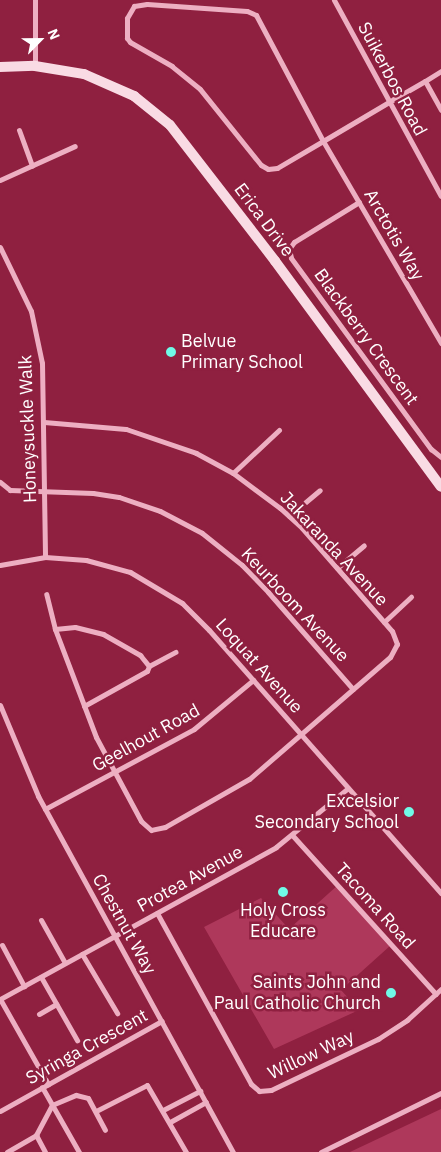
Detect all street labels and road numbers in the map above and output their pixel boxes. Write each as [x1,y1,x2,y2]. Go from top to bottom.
street label: Suikerbos Road [353,18,431,140]
street label: Erica Drive [229,179,299,261]
street label: Arctotis Way [359,186,429,284]
street label: Blackberry Crescent [309,265,423,409]
street label: Honeysuckle Walk [15,355,41,503]
street label: Jakaranda Avenue [275,487,393,611]
street label: Keurboom Avenue [237,543,353,667]
street label: Loquat Avenue [211,614,307,718]
street label: Geelhout Road [88,700,204,776]
street label: Protea Avenue [133,841,247,917]
street label: Tacoma Road [331,858,419,954]
street label: Chestnut Way [87,870,161,978]
street label: Syringa Crescent [22,1005,152,1089]
street label: Willow Way [264,1026,358,1084]

